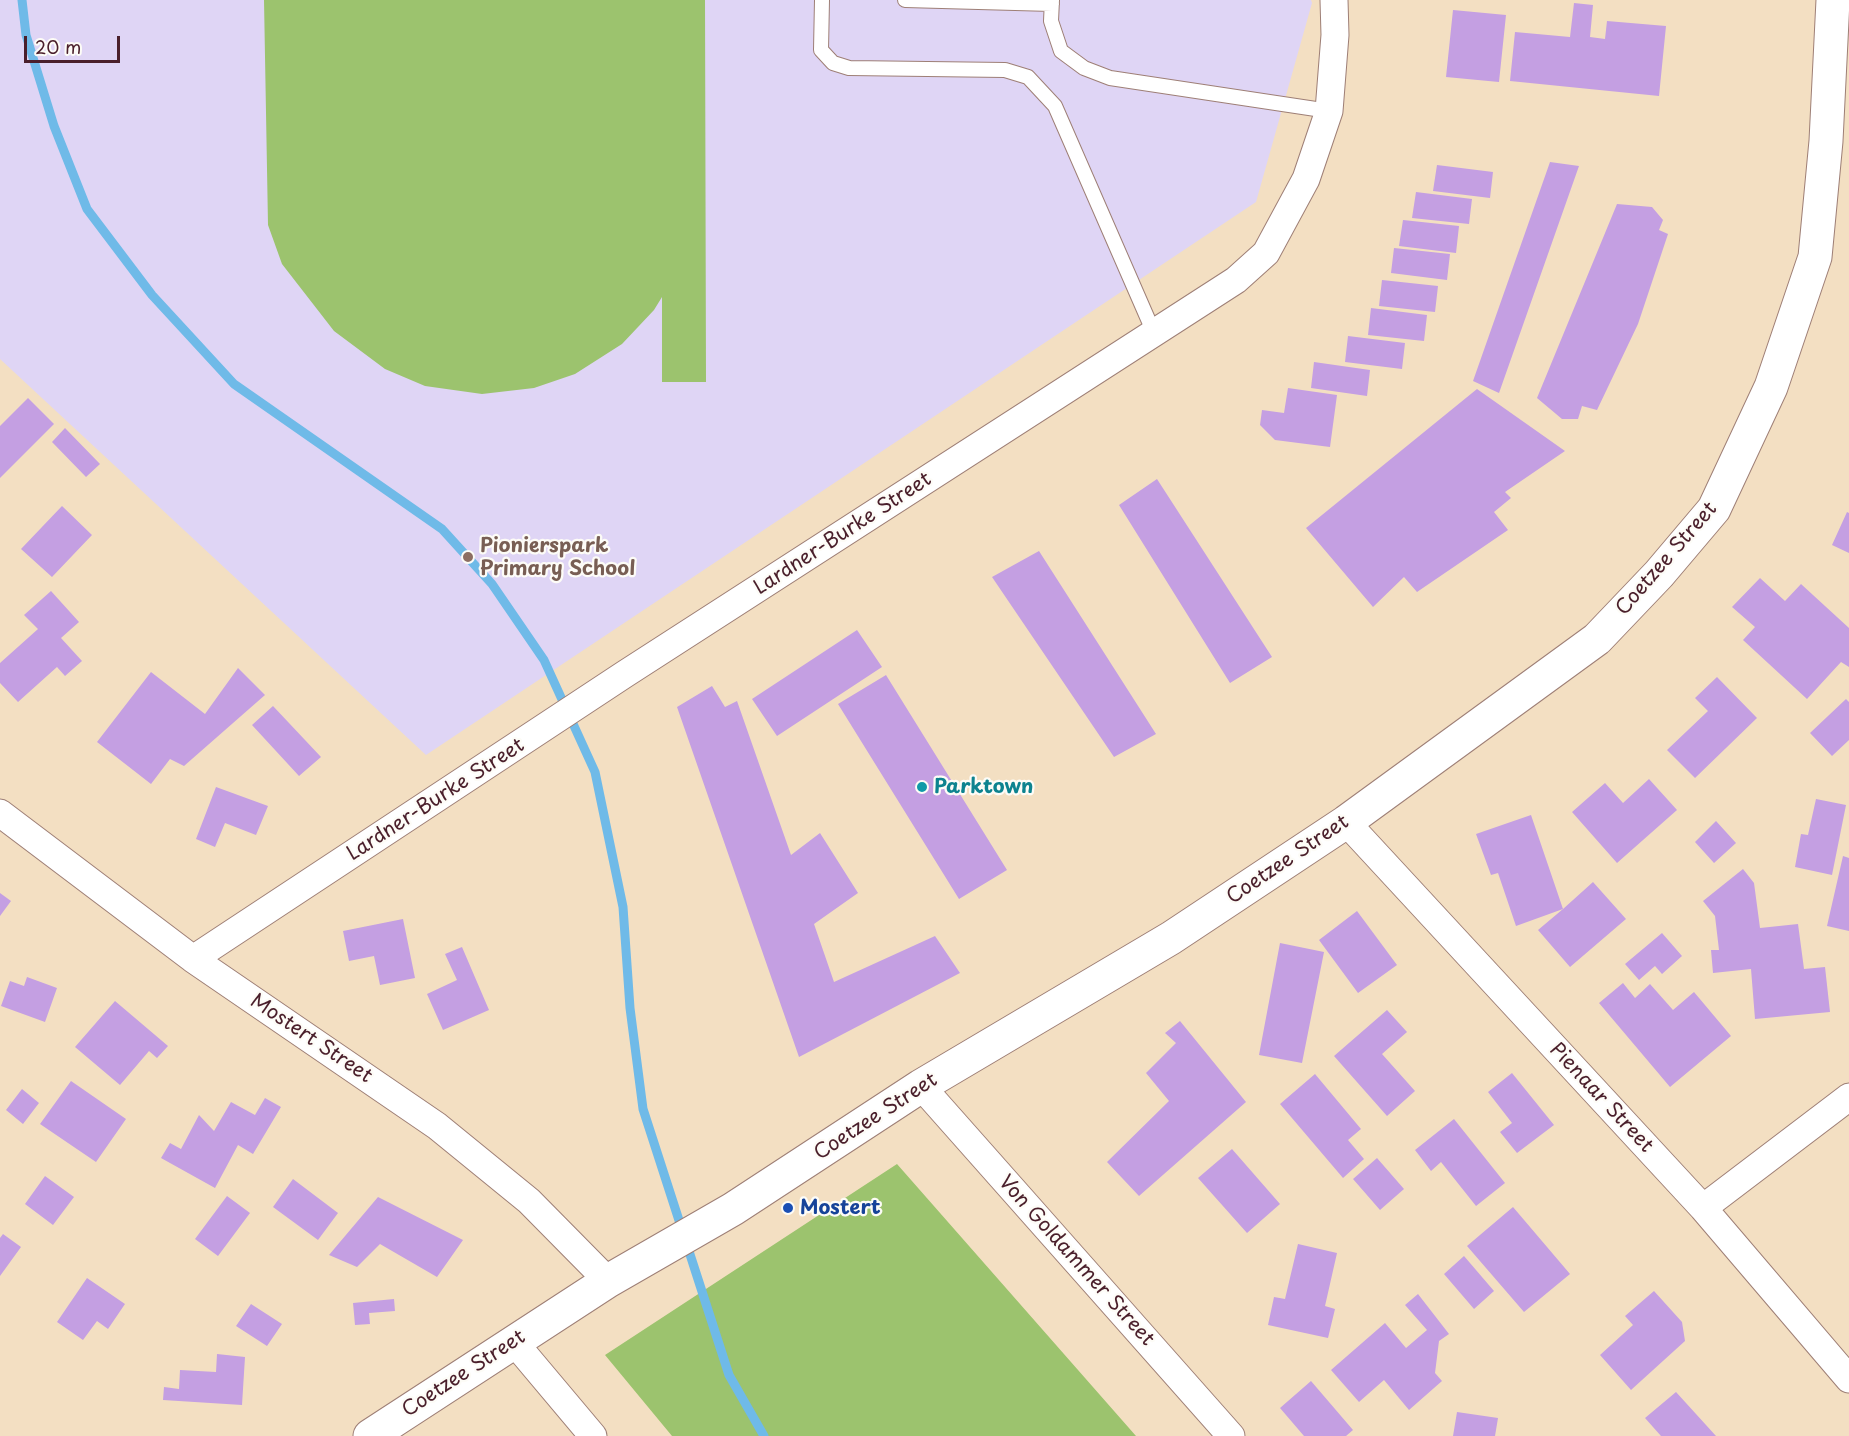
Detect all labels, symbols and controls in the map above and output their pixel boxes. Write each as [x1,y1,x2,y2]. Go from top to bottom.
scale bar [27,24,123,62]
text: 20 m [35,33,81,60]
street label: Lardner-Burke Street [750,468,936,600]
street label: Coetzee Street [1611,498,1723,620]
place label: Pionierspark Primary School [480,534,635,581]
marker: Pionierspark Primary School [461,550,475,564]
street label: Lardner-Burke Street [343,734,529,866]
place label: Parktown [934,775,1033,799]
marker: Parktown [915,780,929,794]
street label: Coetzee Street [1222,810,1354,910]
street label: Mostert Street [245,989,377,1089]
street label: Pienaar Street [1544,1038,1658,1158]
street label: Coetzee Street [810,1068,942,1166]
street label: Von Goldammer Street [993,1171,1159,1351]
place label: Mostert [800,1196,881,1220]
marker: Mostert [781,1201,795,1215]
street label: Coetzee Street [398,1325,530,1423]

